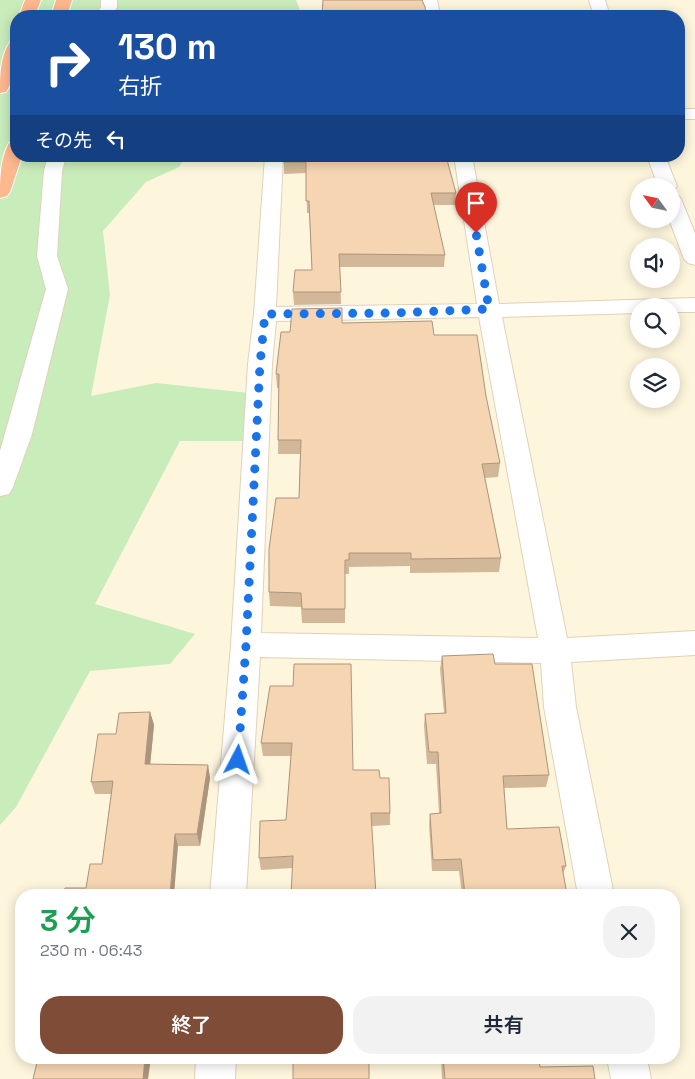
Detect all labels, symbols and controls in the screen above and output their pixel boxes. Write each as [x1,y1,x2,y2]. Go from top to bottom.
text: 130 m [118,25,217,69]
icon: right [35,30,100,95]
text: 右折 [118,72,162,100]
icon: left [102,125,130,153]
text: その先 [35,128,92,153]
north arrow [630,178,680,228]
map controls [630,178,680,408]
pin [455,182,497,233]
icon: arrive [462,189,490,217]
button: sound [630,238,680,288]
button: search [630,298,680,348]
button: layers [630,358,680,408]
position arrow [211,733,263,785]
text: 3 分 [40,901,96,940]
button: close [603,906,655,958]
text: 230 m · 06:43 [40,940,142,961]
button: 終了 [40,996,343,1054]
button: 共有 [353,996,655,1054]

